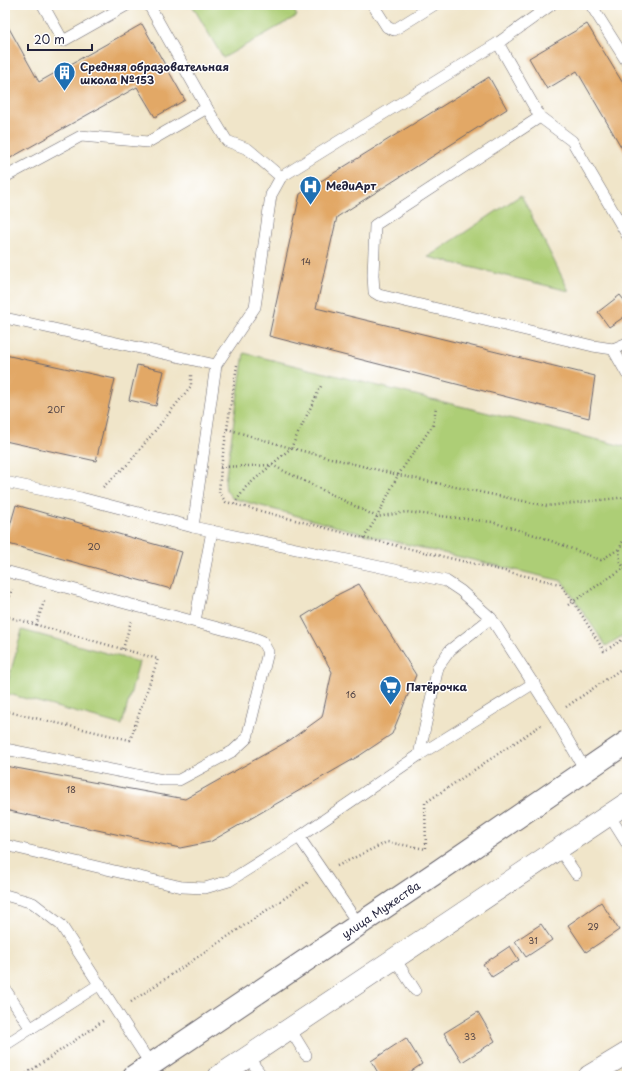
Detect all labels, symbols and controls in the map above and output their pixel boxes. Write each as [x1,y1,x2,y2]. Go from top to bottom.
scale bar [28,26,92,52]
text: 20 m [34,30,65,48]
place label: Средняя образовательная школа №153 [80,58,229,88]
building icon: Средняя образовательная школа №153 [52,60,78,93]
hospital icon: МедиАрт [297,173,323,206]
place label: МедиАрт [326,177,376,194]
house number: 14 [301,254,311,268]
house number: 20Г [47,402,65,416]
house number: 20 [88,539,101,553]
supermarket icon: Пятёрочка [377,674,403,707]
place label: Пятёрочка [406,678,468,695]
house number: 16 [346,687,356,701]
house number: 18 [66,782,76,796]
street label: улица Мужества [338,877,424,942]
house number: 29 [587,919,599,933]
house number: 31 [528,933,538,947]
house number: 33 [464,1029,476,1043]

